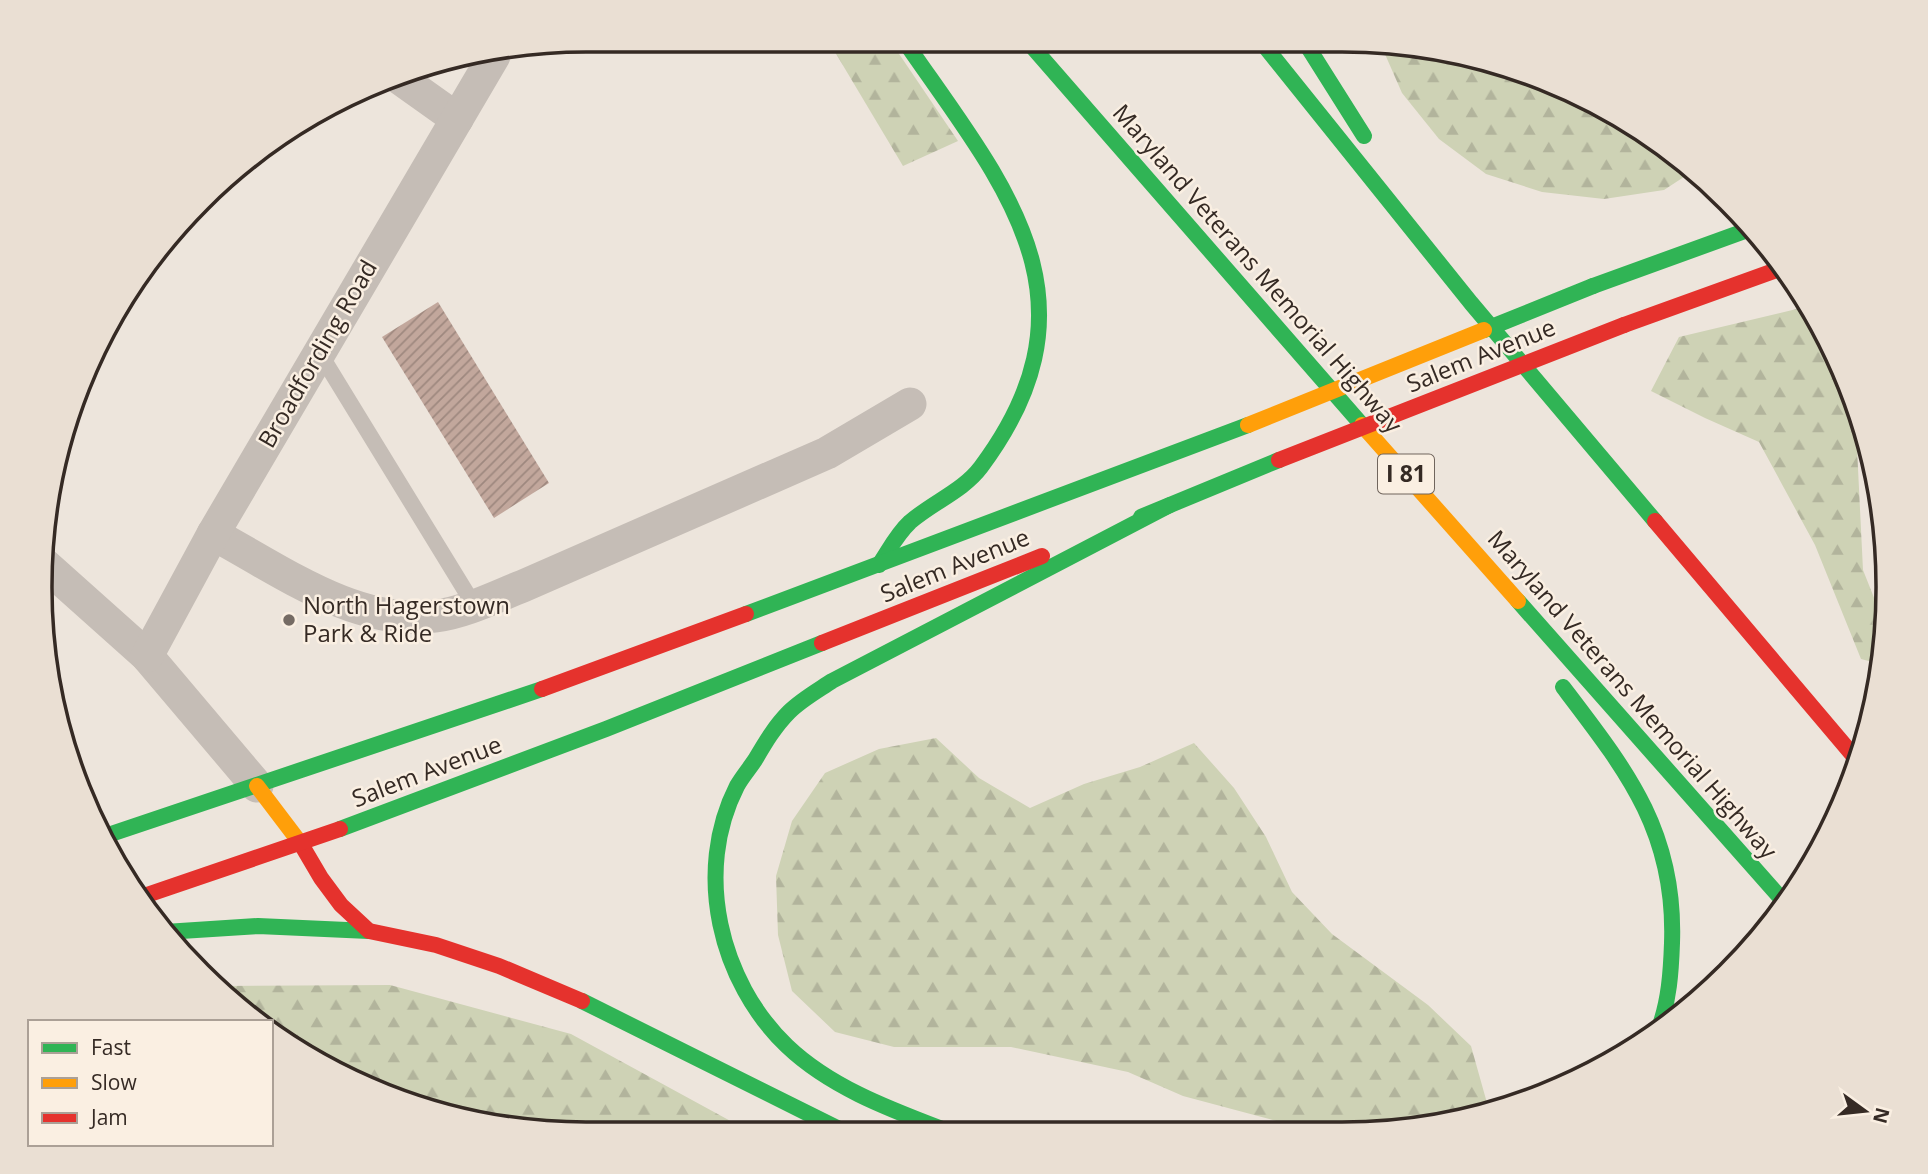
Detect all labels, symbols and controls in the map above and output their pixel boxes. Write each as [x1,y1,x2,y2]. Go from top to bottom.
street label: Maryland Veterans Memorial Highway [1106,97,1411,440]
street label: Broadfording Road [249,253,384,453]
street label: Salem Avenue [1401,310,1560,400]
road number: I 81 [1378,454,1434,494]
street label: Salem Avenue [875,520,1034,610]
street label: Maryland Veterans Memorial Highway [1481,523,1786,866]
place label: North Hagerstown Park & Ride [303,588,510,649]
marker: North Hagerstown Park & Ride [281,612,297,628]
street label: Salem Avenue [347,727,506,814]
legend [28,1020,273,1146]
text: Fast [91,1033,131,1061]
text: Slow [91,1068,137,1096]
north arrow [1830,1076,1900,1146]
text: Jam [89,1103,128,1131]
text: N [1867,1105,1896,1126]

